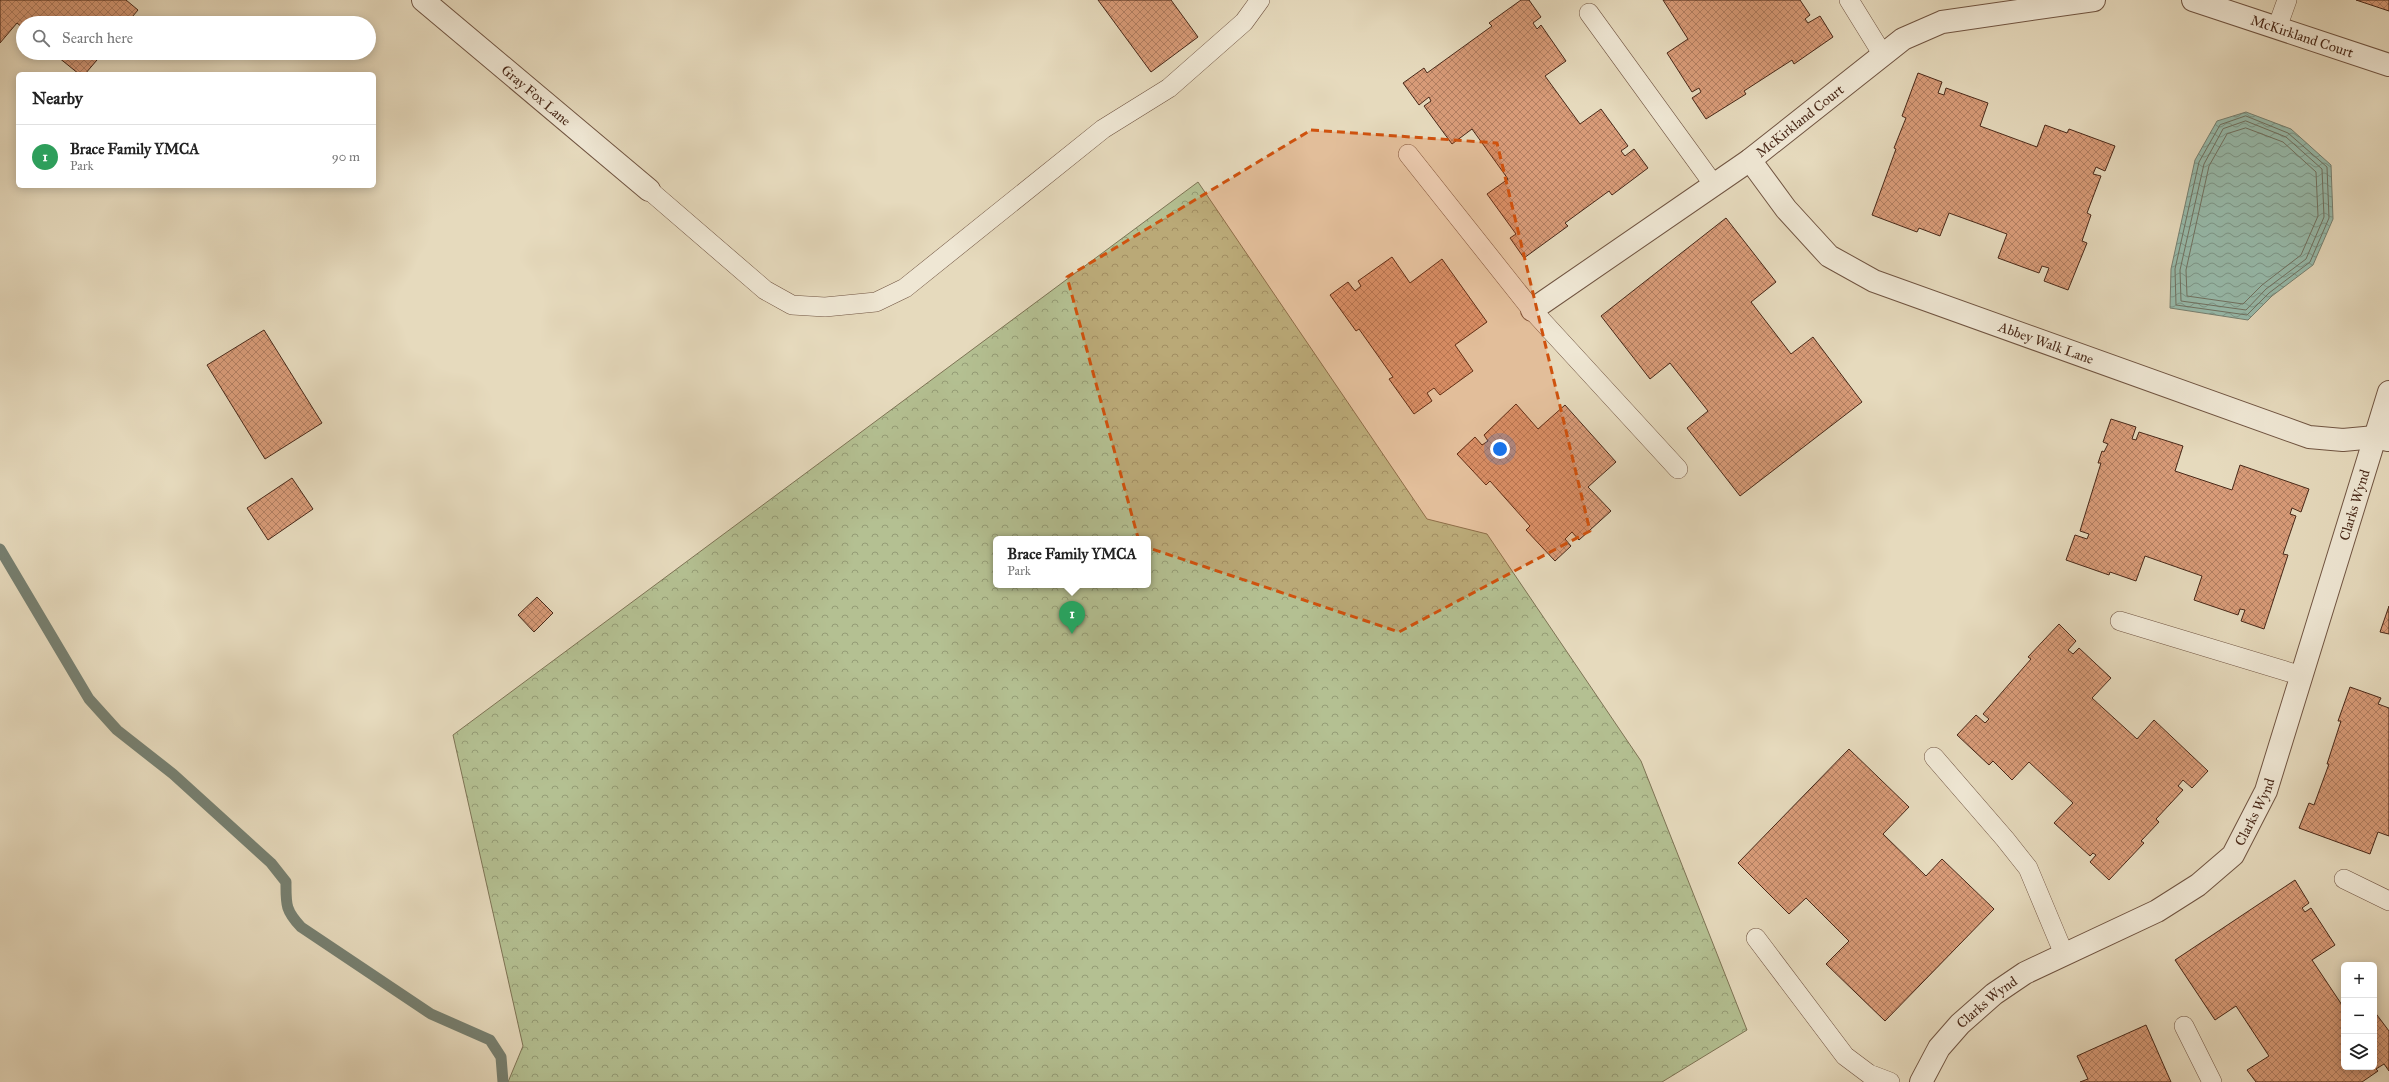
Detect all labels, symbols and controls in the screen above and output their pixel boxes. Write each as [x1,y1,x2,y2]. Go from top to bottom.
street label: McKirkland Court [2248,12,2356,62]
search box [16,16,376,60]
icon: search [30,27,52,49]
text: Search here [62,29,133,47]
street label: Gray Fox Lane [498,62,574,130]
street label: McKirkland Court [1753,81,1847,161]
text: Nearby [32,88,83,109]
text: Brace Family YMCA [70,140,199,158]
text: 1 [42,149,48,165]
text: 90 m [332,149,360,165]
text: Park [70,158,94,174]
street label: Abbey Walk Lane [1995,318,2096,368]
your location [1490,439,1510,459]
street label: Clarks Wynd [2336,468,2374,543]
popup [993,536,1151,588]
text: Brace Family YMCA [1007,545,1137,563]
text: Park [1007,563,1031,579]
pin: 1 [1059,601,1085,634]
street label: Clarks Wynd [2231,776,2278,849]
map controls [2341,962,2377,1070]
button: + [2341,962,2377,998]
street label: Clarks Wynd [1953,973,2021,1032]
button: − [2341,998,2377,1034]
button: layers [2341,1034,2377,1070]

